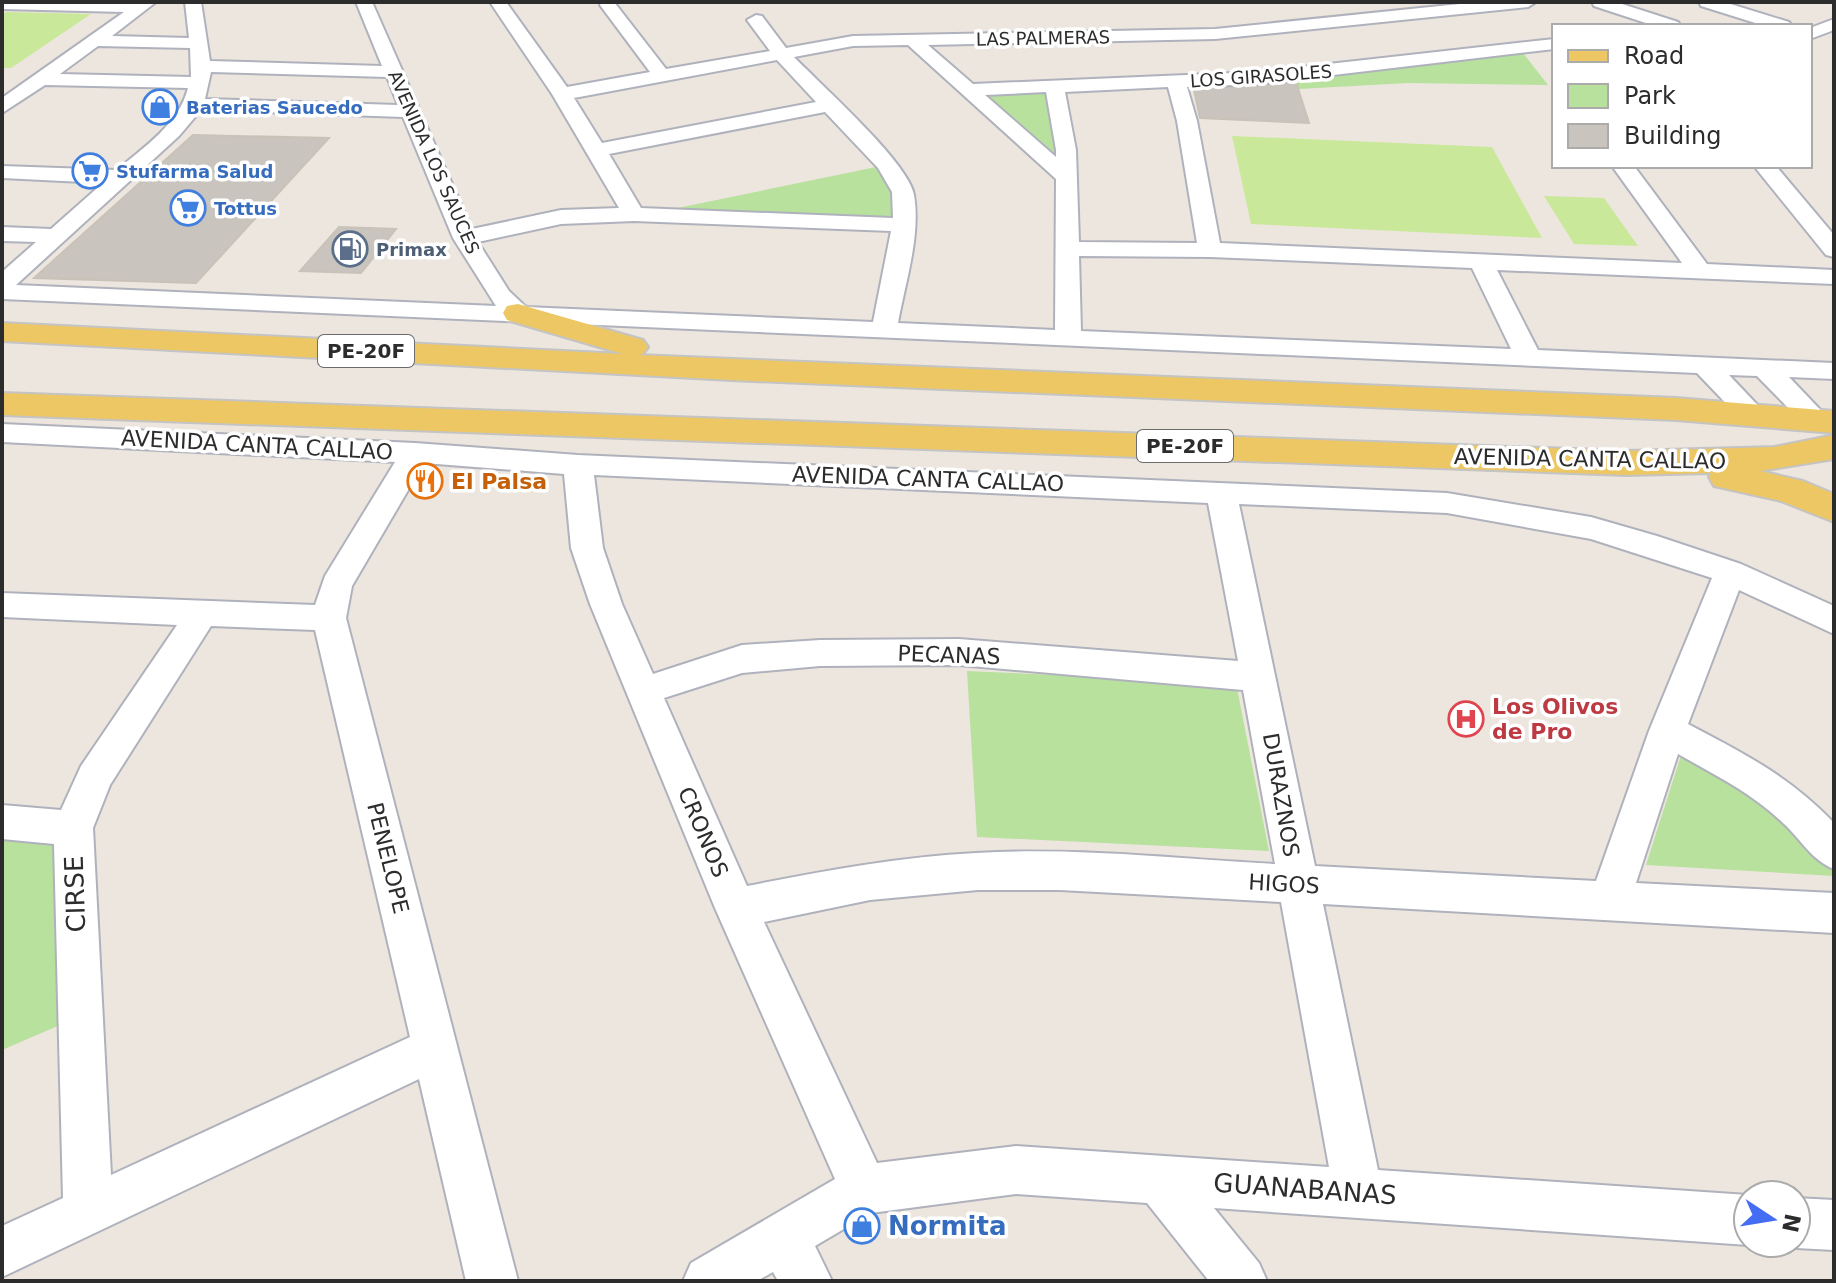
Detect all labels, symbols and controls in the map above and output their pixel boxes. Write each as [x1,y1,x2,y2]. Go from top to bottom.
legend [1552,24,1812,168]
street label: LAS PALMERAS [976,26,1110,50]
text: Road [1624,42,1684,70]
street label: LOS GIRASOLES [1189,61,1333,91]
street label: AVENIDA LOS SAUCES [384,67,484,257]
text: Park [1624,82,1676,110]
shop icon: Baterias Saucedo [141,88,179,126]
place label: Baterias Saucedo [186,97,363,118]
text: Building [1624,122,1721,150]
supermarket icon: Stufarma Salud [71,152,109,190]
place label: Stufarma Salud [116,161,273,182]
supermarket icon: Tottus [169,189,207,227]
place label: Tottus [214,198,277,219]
fuel station icon: Primax [331,230,369,268]
place label: Primax [376,239,447,260]
road number: PE-20F [318,335,414,367]
street label: AVENIDA CANTA CALLAO [120,425,394,465]
road number: PE-20F [1137,430,1233,462]
street label: AVENIDA CANTA CALLAO [1454,444,1726,474]
restaurant icon: El Palsa [406,462,444,500]
street label: AVENIDA CANTA CALLAO [792,462,1064,496]
place label: El Palsa [451,469,547,494]
street label: PECANAS [897,641,1001,669]
place label: Los Olivos de Pro [1492,694,1618,744]
hospital icon: Los Olivos de Pro [1447,700,1485,738]
street label: DURAZNOS [1258,731,1304,859]
street label: CRONOS [673,783,733,881]
street label: PENELOPE [362,800,414,916]
street label: CIRSE [59,855,91,933]
street label: HIGOS [1248,870,1320,898]
street label: GUANABANAS [1212,1168,1398,1210]
north arrow [1732,1179,1812,1259]
shop icon: Normita [843,1207,881,1245]
place label: Normita [888,1211,1006,1241]
text: N [1777,1211,1805,1235]

